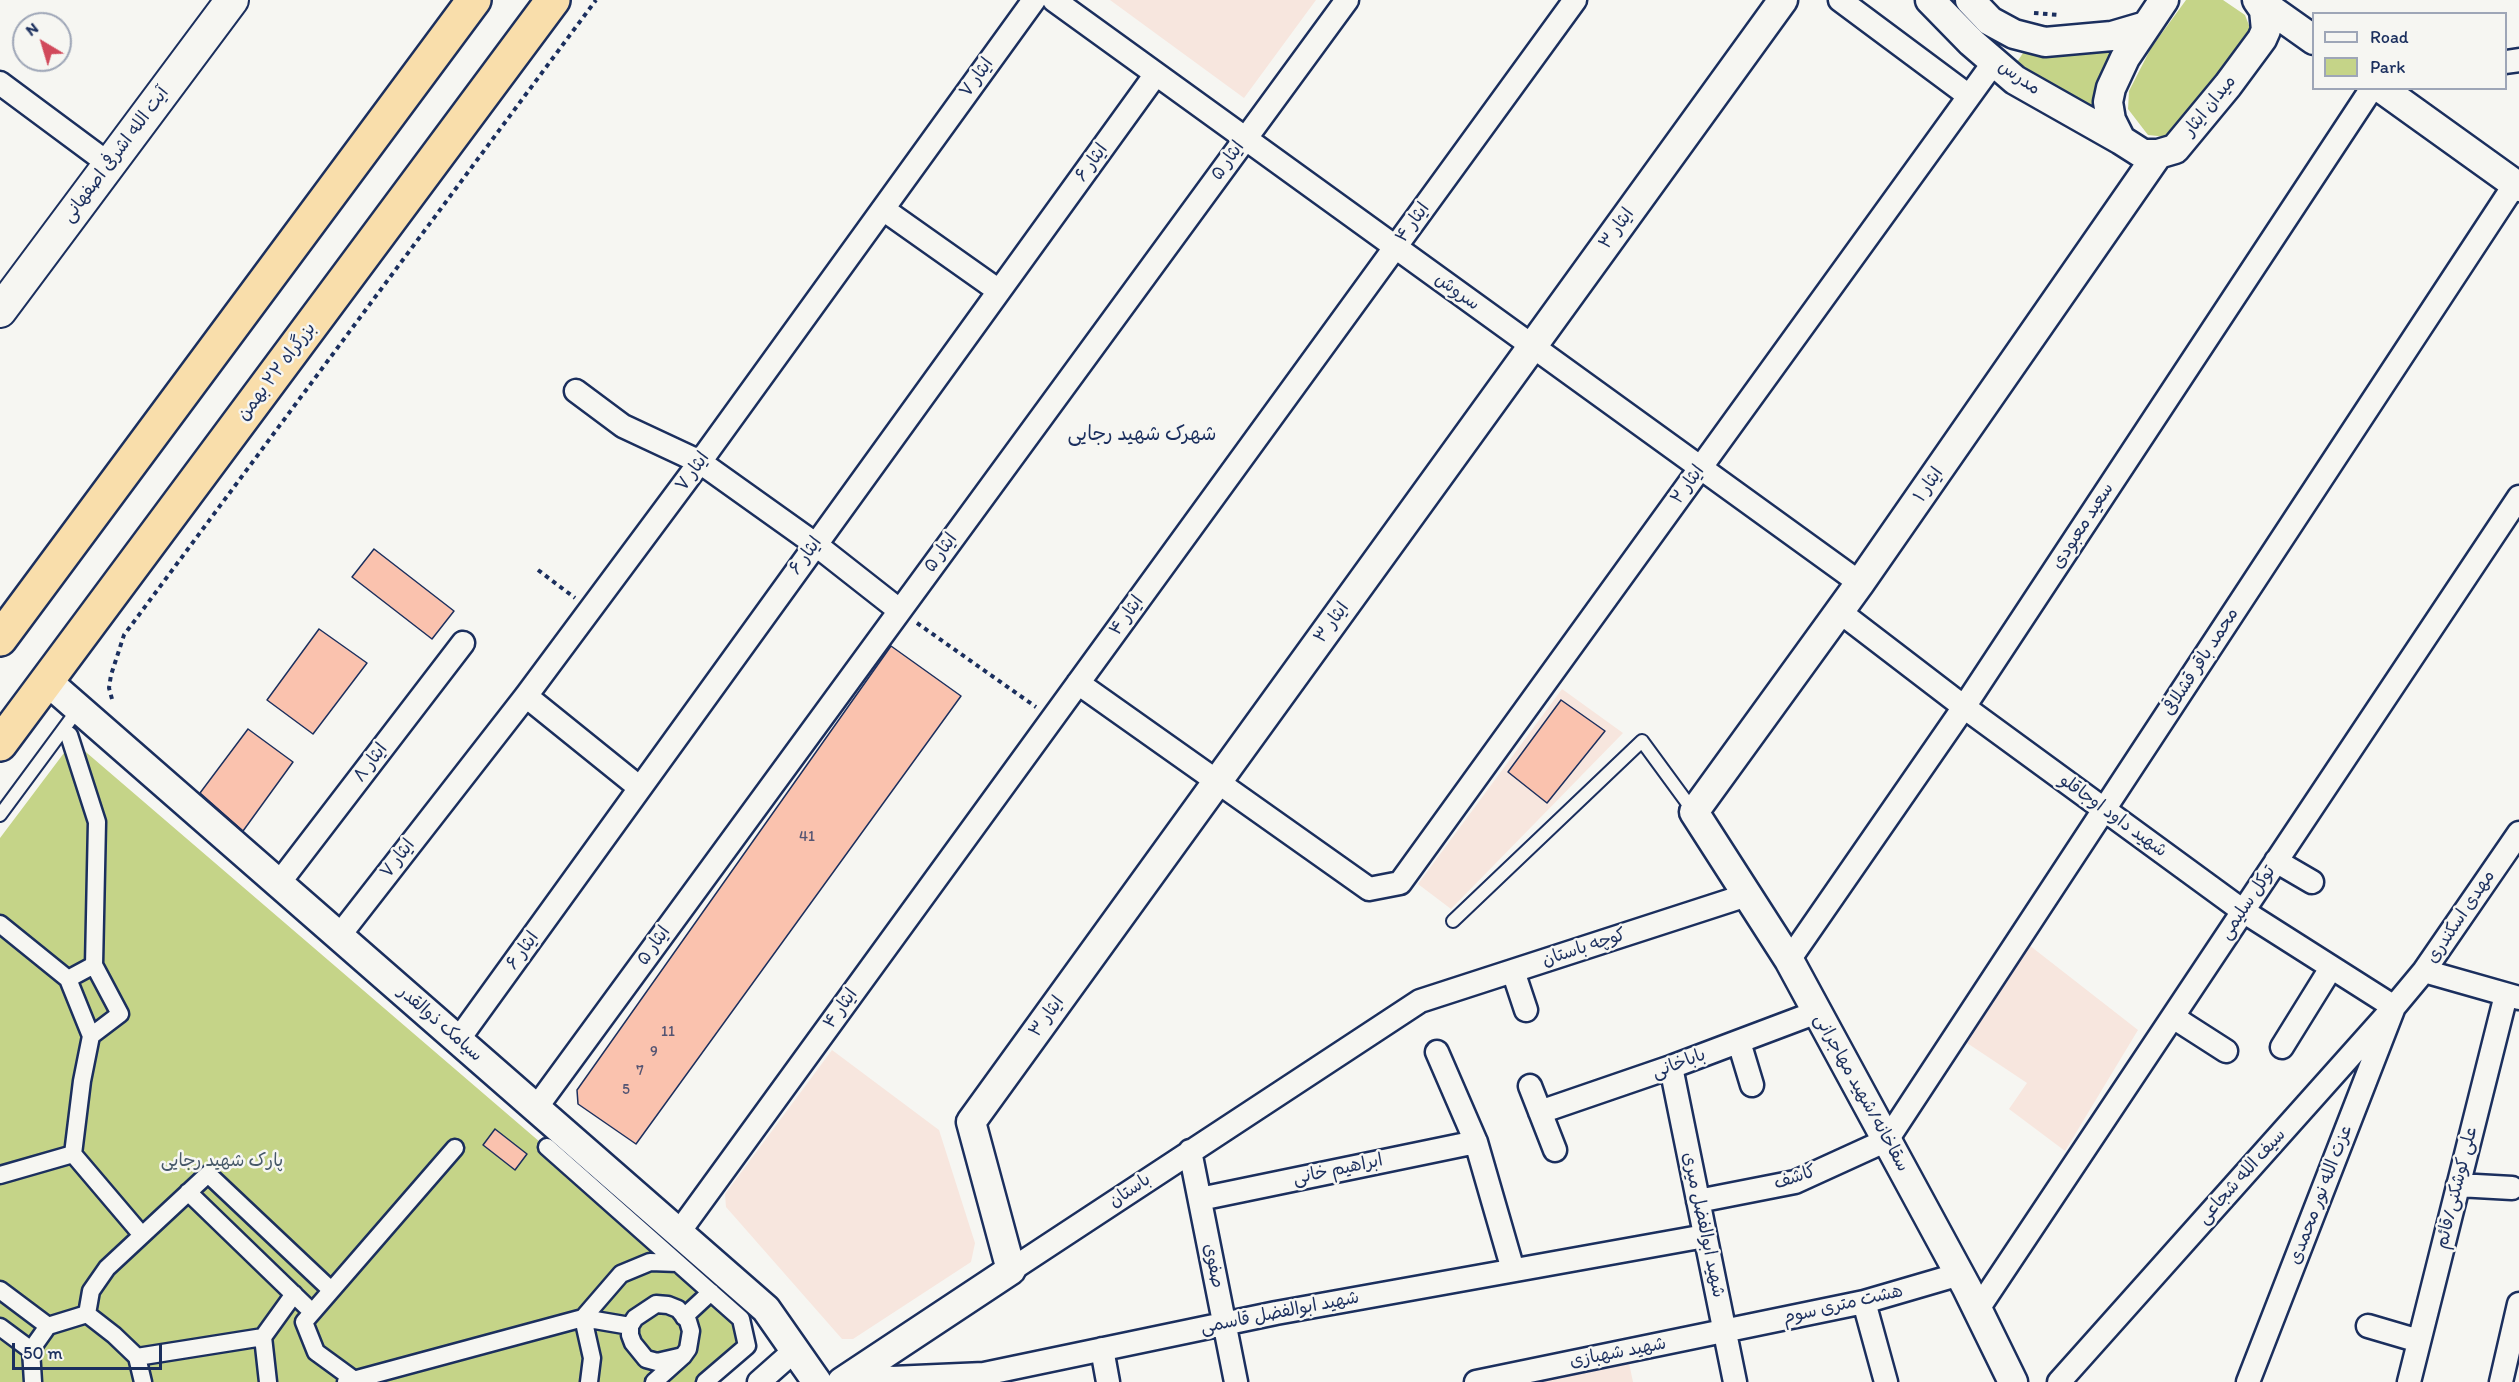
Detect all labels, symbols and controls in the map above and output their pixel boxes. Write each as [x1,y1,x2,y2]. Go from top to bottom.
north arrow [12,12,72,72]
legend [2312,12,2507,90]
text: N [22,18,42,40]
text: Road [2370,26,2409,48]
street label: ایثار ۷ [955,54,999,102]
street label: مدرس [1994,56,2044,100]
text: Park [2370,56,2405,78]
street label: میدان ایثار [2179,71,2241,141]
street label: آیت الله اشرفی اصفهانی [58,83,174,227]
street label: ایثار ۵ [1207,137,1249,185]
street label: ایثار ۶ [1071,140,1113,186]
street label: ایثار ۴ [1391,199,1435,247]
street label: ایثار ۳ [1595,204,1639,254]
street label: سروش [1430,269,1484,315]
street label: بزرگراه ۲۲ بهمن [233,319,321,425]
district label: شهرک شهید رجایی [1067,423,1217,447]
street label: ایثار ۷ [671,448,715,496]
street label: ایثار ۲ [1667,461,1709,509]
street label: ایثار ۱ [1909,463,1949,507]
street label: سعید معبودی [2047,479,2119,573]
street label: ایثار ۵ [920,529,962,577]
street label: ایثار ۶ [785,533,827,579]
street label: ایثار ۴ [1105,592,1149,640]
street label: ایثار ۳ [1310,598,1354,648]
street label: محمد باقر قشلاقی [2158,604,2244,720]
street label: ایثار ۸ [349,739,393,787]
street label: شهید داود اوجاقلو [2055,770,2171,862]
house number: 41 [799,828,815,846]
street label: ایثار ۷ [376,835,420,883]
street label: توکل سلیمی [2215,862,2281,944]
street label: مهدی اسکندری [2422,866,2500,968]
street label: ایثار ۵ [633,922,675,970]
street label: کوچه باستان [1539,924,1629,972]
street label: ایثار ۶ [502,928,544,974]
street label: سیامک ذوالقدر [393,981,487,1067]
street label: ایثار ۴ [819,985,863,1033]
street label: ایثار ۳ [1025,992,1069,1042]
street label: سقاخانه/شهید مهاجرانی [1809,1010,1913,1176]
house number: 11 [661,1023,675,1041]
house number: 9 [650,1043,658,1061]
street label: باباخانی [1649,1044,1709,1084]
house number: 7 [636,1062,644,1080]
house number: 5 [622,1081,630,1099]
street label: عزت الله نور محمدی [2284,1122,2358,1268]
street label: سیف الله شجاعی [2193,1125,2291,1229]
street label: علی کوشکنی/قائم [2431,1125,2483,1251]
park label: پارک شهید رجایی [161,1150,283,1172]
street label: ابراهیم خانی [1291,1150,1385,1190]
street label: شهید ابوالفضل میری [1677,1150,1729,1300]
street label: کاشف [1771,1161,1819,1195]
street label: باستان [1105,1169,1155,1213]
street label: صفوی [1198,1242,1228,1290]
street label: هشت متری سوم [1781,1281,1905,1329]
street label: شهید ابوالفضل قاسمی [1199,1287,1361,1339]
scale bar [15,1331,165,1369]
street label: شهید شهبازی [1568,1333,1668,1373]
text: 50 m [23,1342,63,1364]

